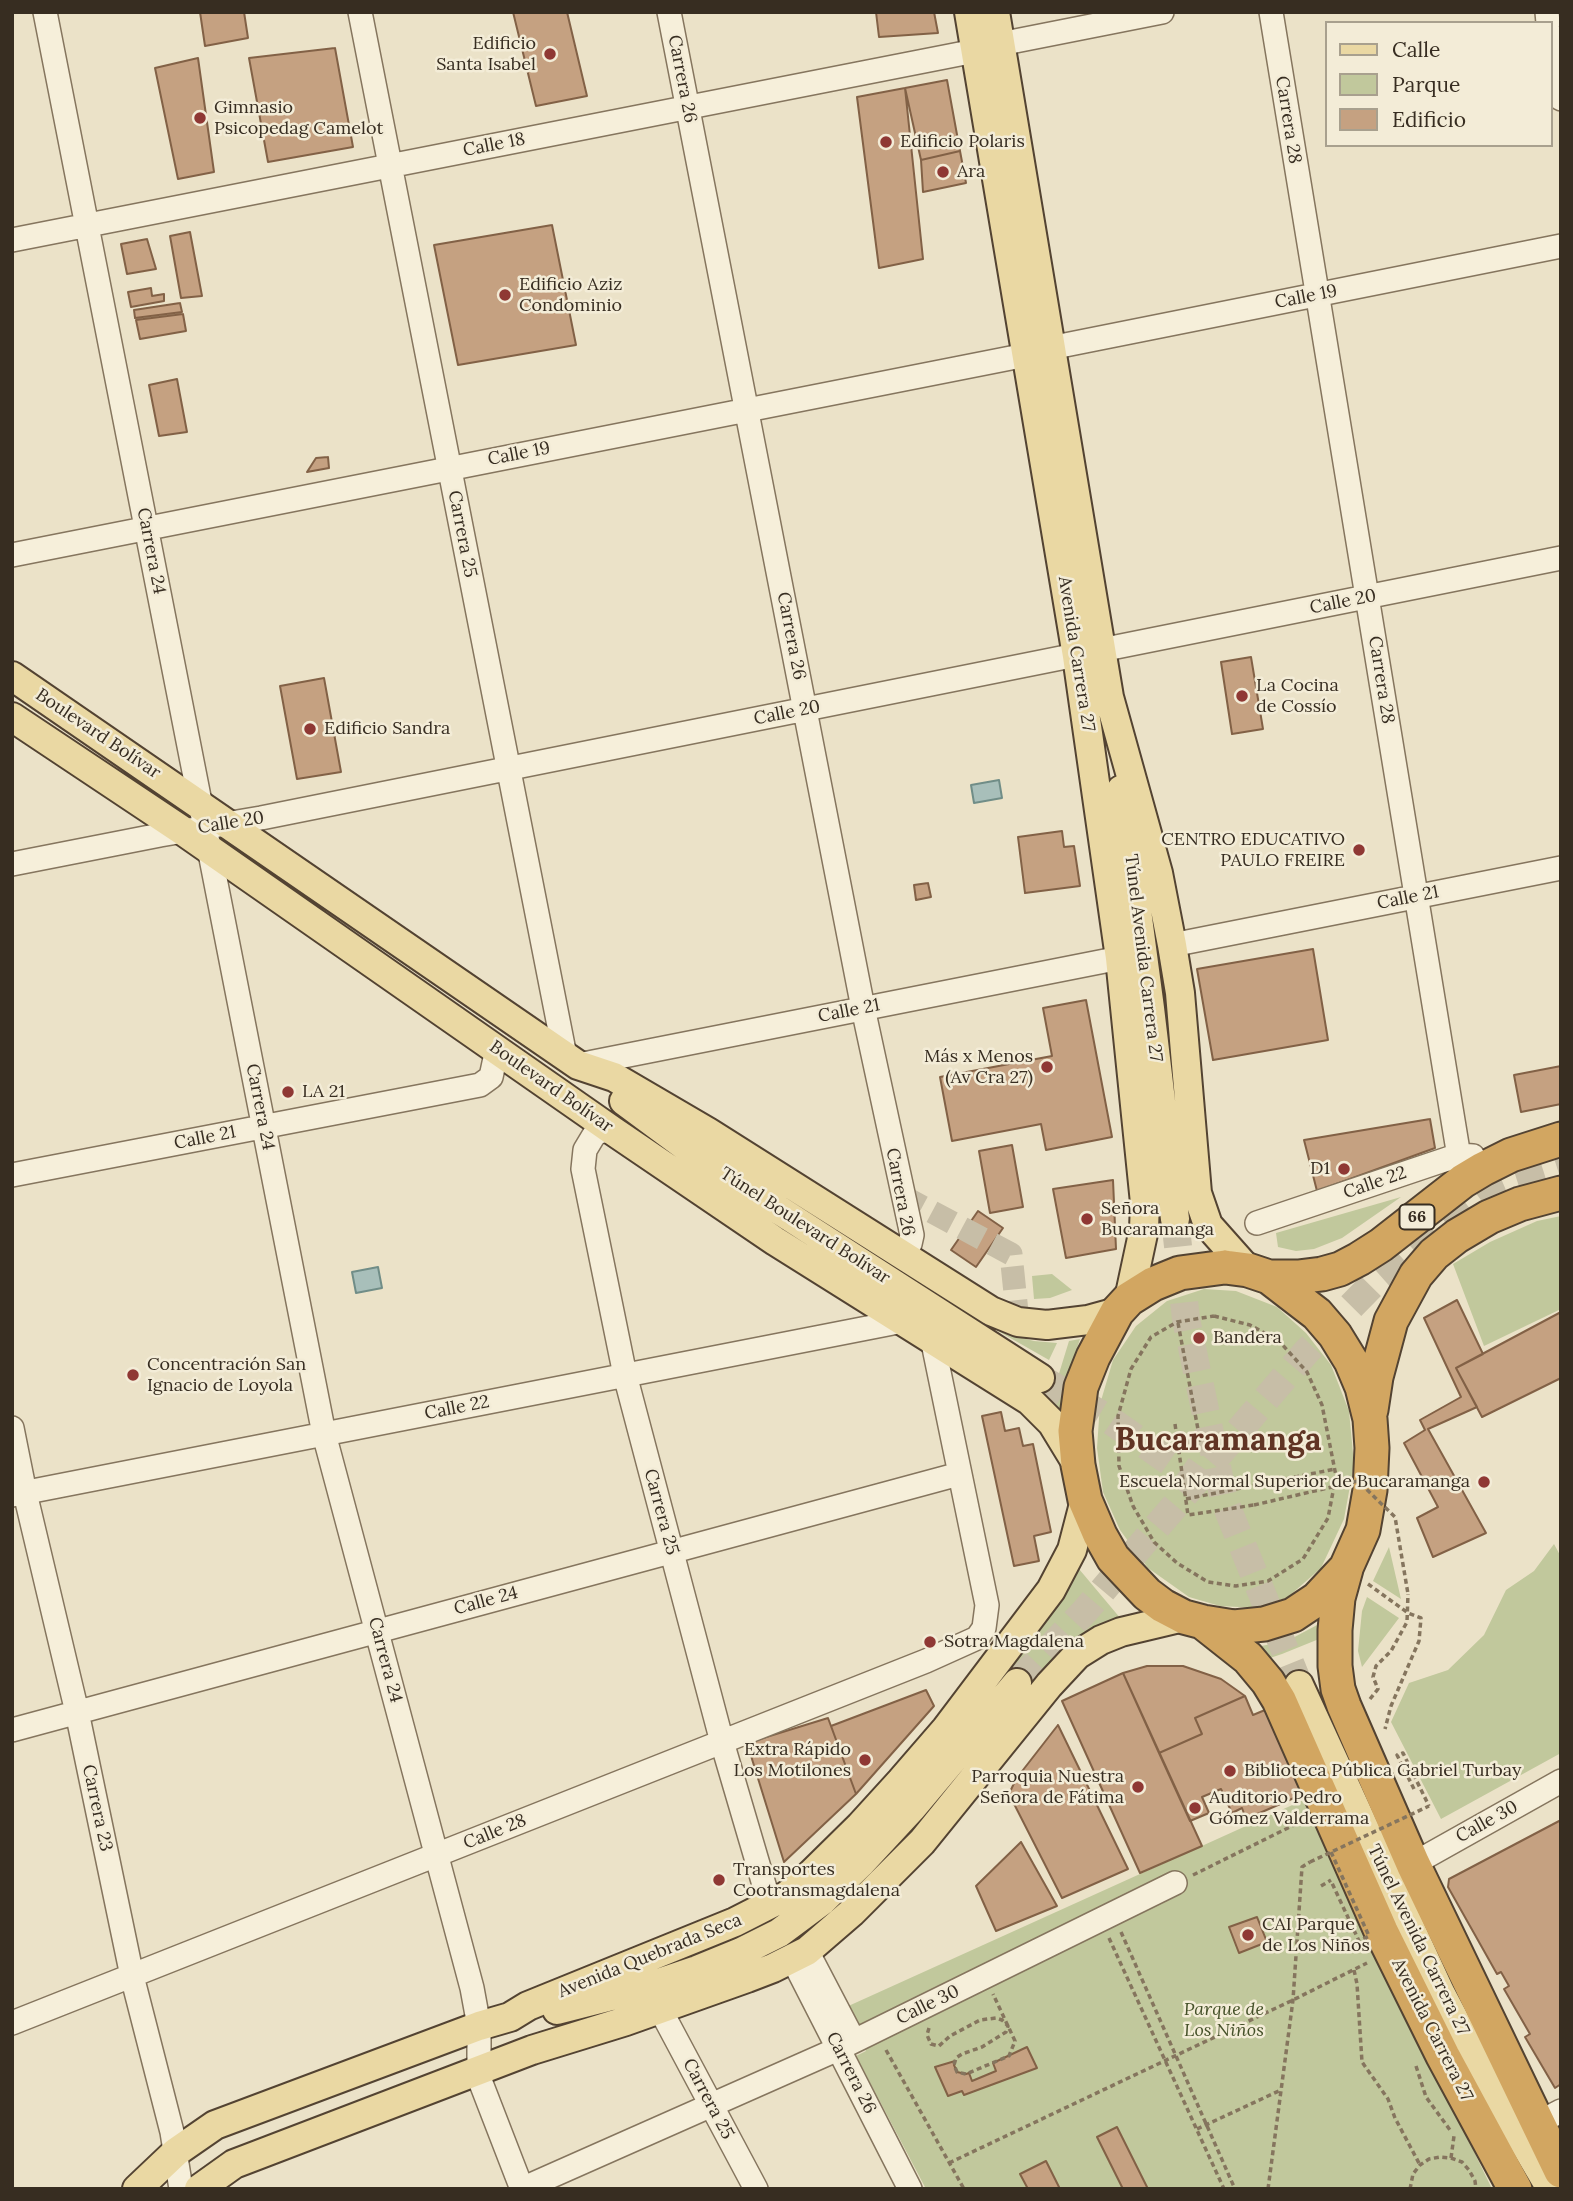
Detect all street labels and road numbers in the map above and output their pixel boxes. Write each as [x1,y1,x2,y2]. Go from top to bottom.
street label: Carrera 26 [663,33,701,125]
street label: Carrera 28 [1270,75,1306,165]
street label: Calle 18 [461,128,527,162]
street label: Calle 19 [1273,280,1339,314]
street label: Calle 19 [486,437,552,471]
street label: Carrera 25 [443,489,481,579]
street label: Carrera 24 [132,506,170,596]
street label: Avenida Carrera 27 [1053,575,1099,733]
street label: Calle 20 [1308,585,1378,619]
street label: Carrera 26 [772,590,810,682]
street label: Carrera 28 [1363,635,1399,725]
street label: Boulevard Bolívar [31,684,165,784]
street label: Calle 20 [752,696,822,730]
street label: Calle 20 [196,807,266,839]
street label: Túnel Avenida Carrera 27 [1120,853,1166,1063]
street label: Calle 21 [1375,881,1441,915]
street label: Calle 21 [816,994,882,1028]
street label: Boulevard Bolívar [485,1036,617,1138]
street label: Carrera 24 [241,1062,279,1152]
street label: Calle 21 [172,1121,238,1155]
street label: Carrera 26 [881,1146,919,1238]
street label: Calle 22 [1341,1162,1409,1204]
street label: Túnel Boulevard Bolívar [716,1163,894,1289]
road number: 66 [1400,1204,1434,1230]
street label: Calle 22 [423,1391,491,1425]
street label: Carrera 25 [639,1467,683,1557]
street label: Calle 24 [452,1582,520,1620]
street label: Carrera 24 [363,1615,407,1705]
street label: Carrera 23 [77,1763,117,1853]
street label: Calle 30 [1452,1796,1522,1848]
street label: Calle 28 [460,1810,530,1854]
street label: Túnel Avenida Carrera 27 [1362,1841,1474,2039]
street label: Avenida Quebrada Seca [555,1909,745,2003]
street label: Avenida Carrera 27 [1387,1955,1477,2105]
street label: Calle 30 [893,1981,963,2029]
street label: Carrera 26 [821,2029,881,2117]
street label: Carrera 25 [678,2055,738,2143]

